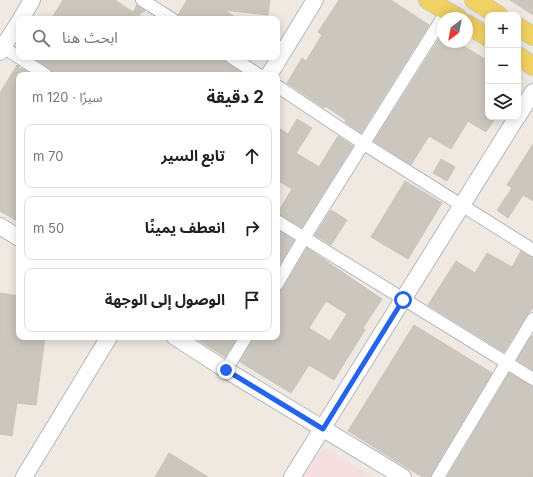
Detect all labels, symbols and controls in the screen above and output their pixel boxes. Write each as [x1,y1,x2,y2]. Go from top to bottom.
north arrow [437,12,473,48]
map controls [485,12,521,120]
button: + [485,12,521,48]
search box [16,16,280,60]
icon: search [30,27,52,49]
text: ابحث هنا [62,28,118,47]
button: − [485,48,521,84]
button: layers [485,84,521,120]
text: 2 دقيقة [206,87,264,107]
text: سيرًا · 120 m [32,89,103,105]
icon: ahead [241,145,263,167]
text: تابع السير [161,146,225,165]
text: 70 m [33,148,63,164]
icon: right [241,217,263,239]
text: انعطف يمينًا [145,218,225,237]
text: 50 m [33,220,64,236]
icon: arrive [241,289,263,311]
text: الوصول إلى الوجهة [105,290,225,309]
route start [394,291,412,309]
route end [217,361,235,379]

